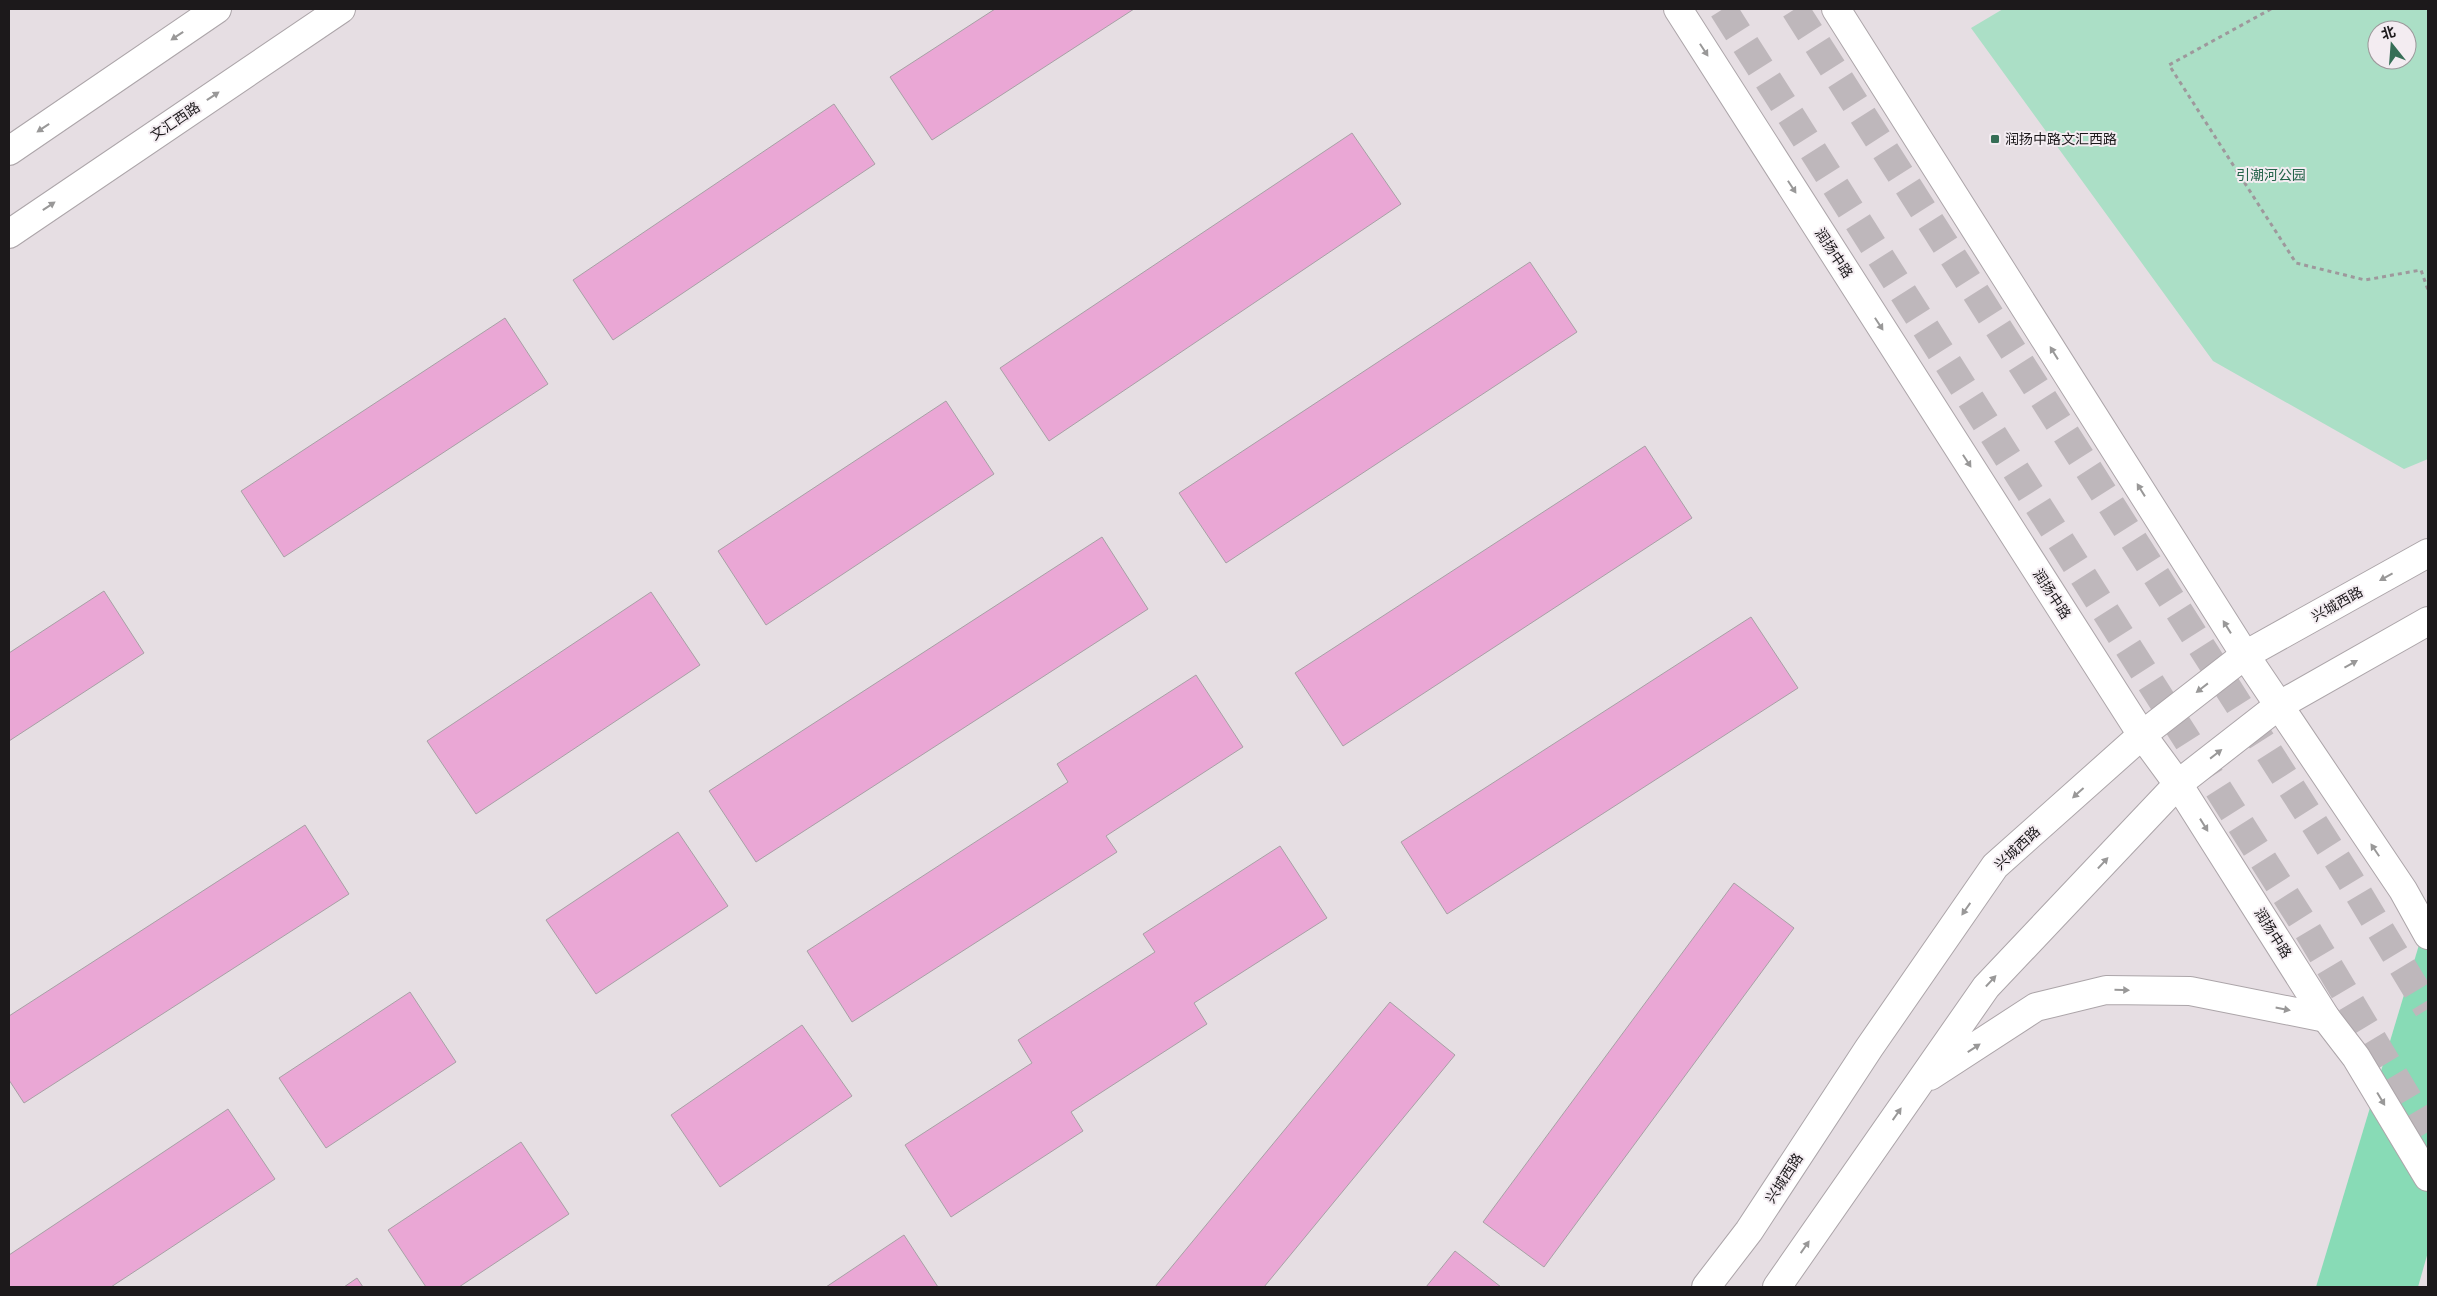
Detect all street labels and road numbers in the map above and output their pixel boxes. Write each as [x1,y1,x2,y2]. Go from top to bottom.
street label: 文汇西路 [147,98,203,144]
street label: 润扬中路 [1811,225,1857,281]
street label: 润扬中路 [2029,566,2075,622]
street label: 兴城西路 [2308,583,2366,625]
street label: 兴城西路 [1990,822,2044,874]
street label: 润扬中路 [2251,904,2295,962]
street label: 兴城西路 [1761,1150,1807,1206]

